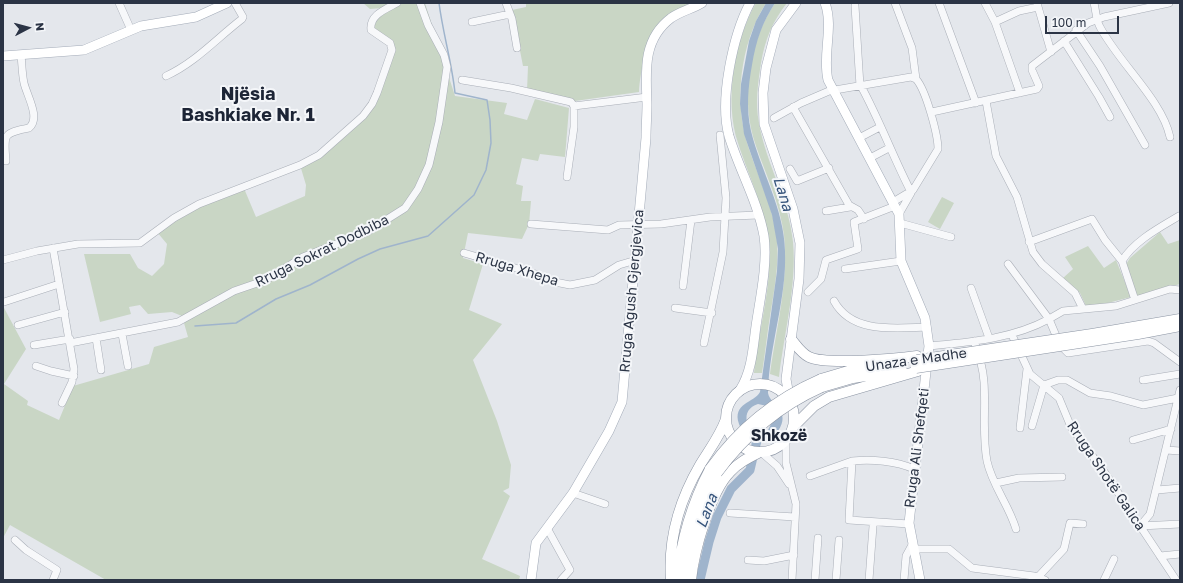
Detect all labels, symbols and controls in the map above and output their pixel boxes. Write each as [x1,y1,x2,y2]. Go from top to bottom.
north arrow [8,8,48,48]
scale bar [1047,8,1121,34]
text: 100 m [1052,15,1086,30]
text: N [34,22,47,32]
district label: Njësia Bashkiake Nr. 1 [181,83,315,126]
water label: Lana [769,175,797,213]
street label: Rruga Agush Gjergjevica [616,209,648,373]
street label: Rruga Sokrat Dodbiba [252,211,392,291]
street label: Rruga Xhepa [473,248,561,290]
street label: Unaza e Madhe [864,345,968,375]
street label: Rruga Ali Shefqeti [901,387,933,509]
street label: Rruga Shotë Galica [1063,418,1149,534]
district label: Shkozë [751,426,807,446]
water label: Lana [692,491,722,531]

